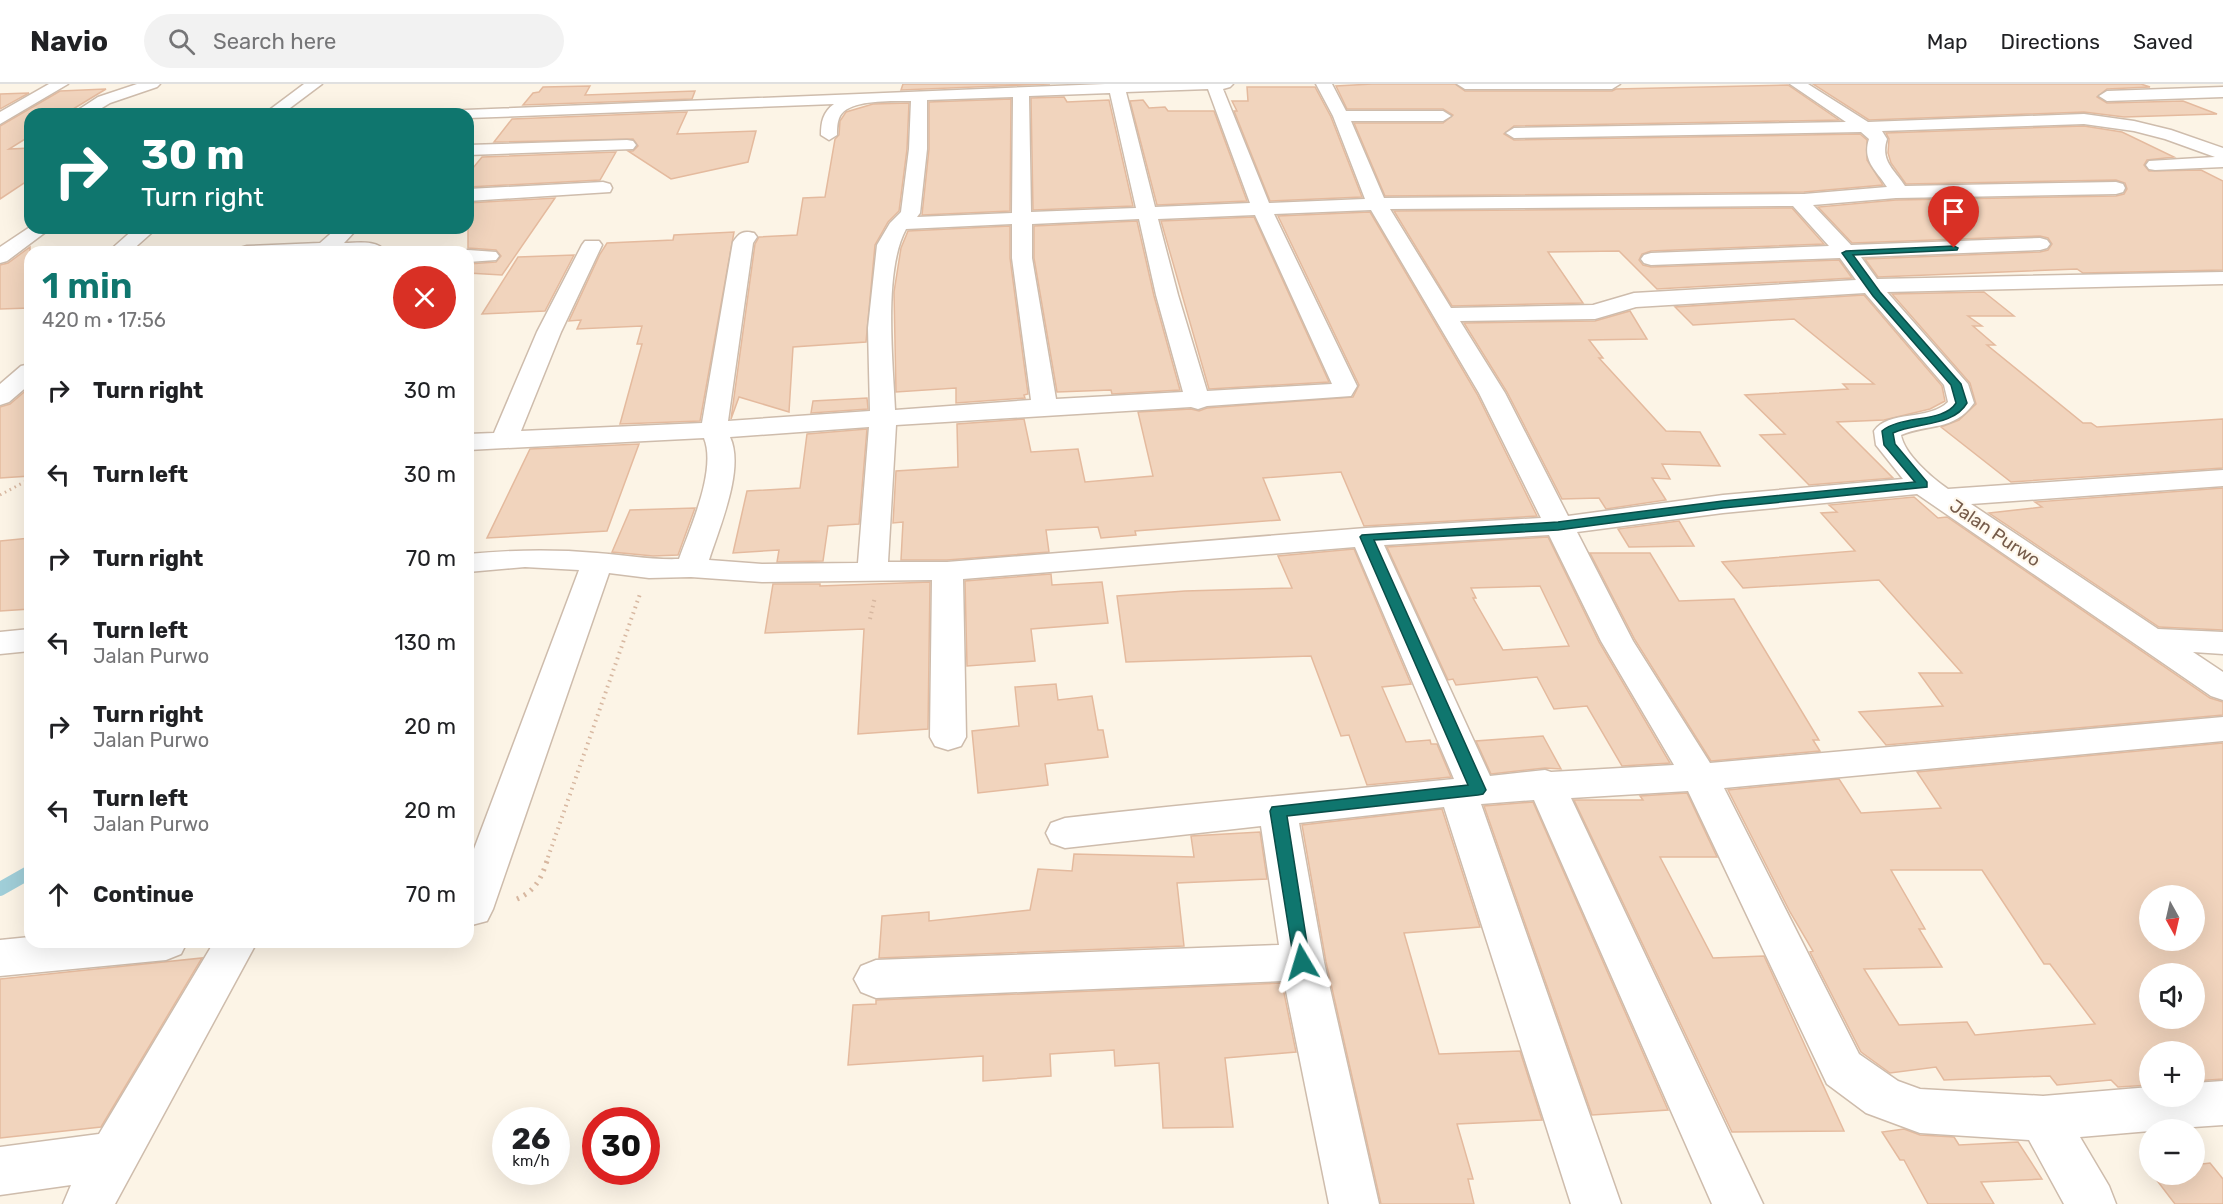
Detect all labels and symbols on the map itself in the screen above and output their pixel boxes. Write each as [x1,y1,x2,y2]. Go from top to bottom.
pin [1928,186,1979,248]
street label: Jalan Purwo [1945,495,2045,571]
north arrow [2139,885,2205,951]
position arrow [1270,930,1334,994]
speed limit sign: 30 [582,1107,660,1185]

